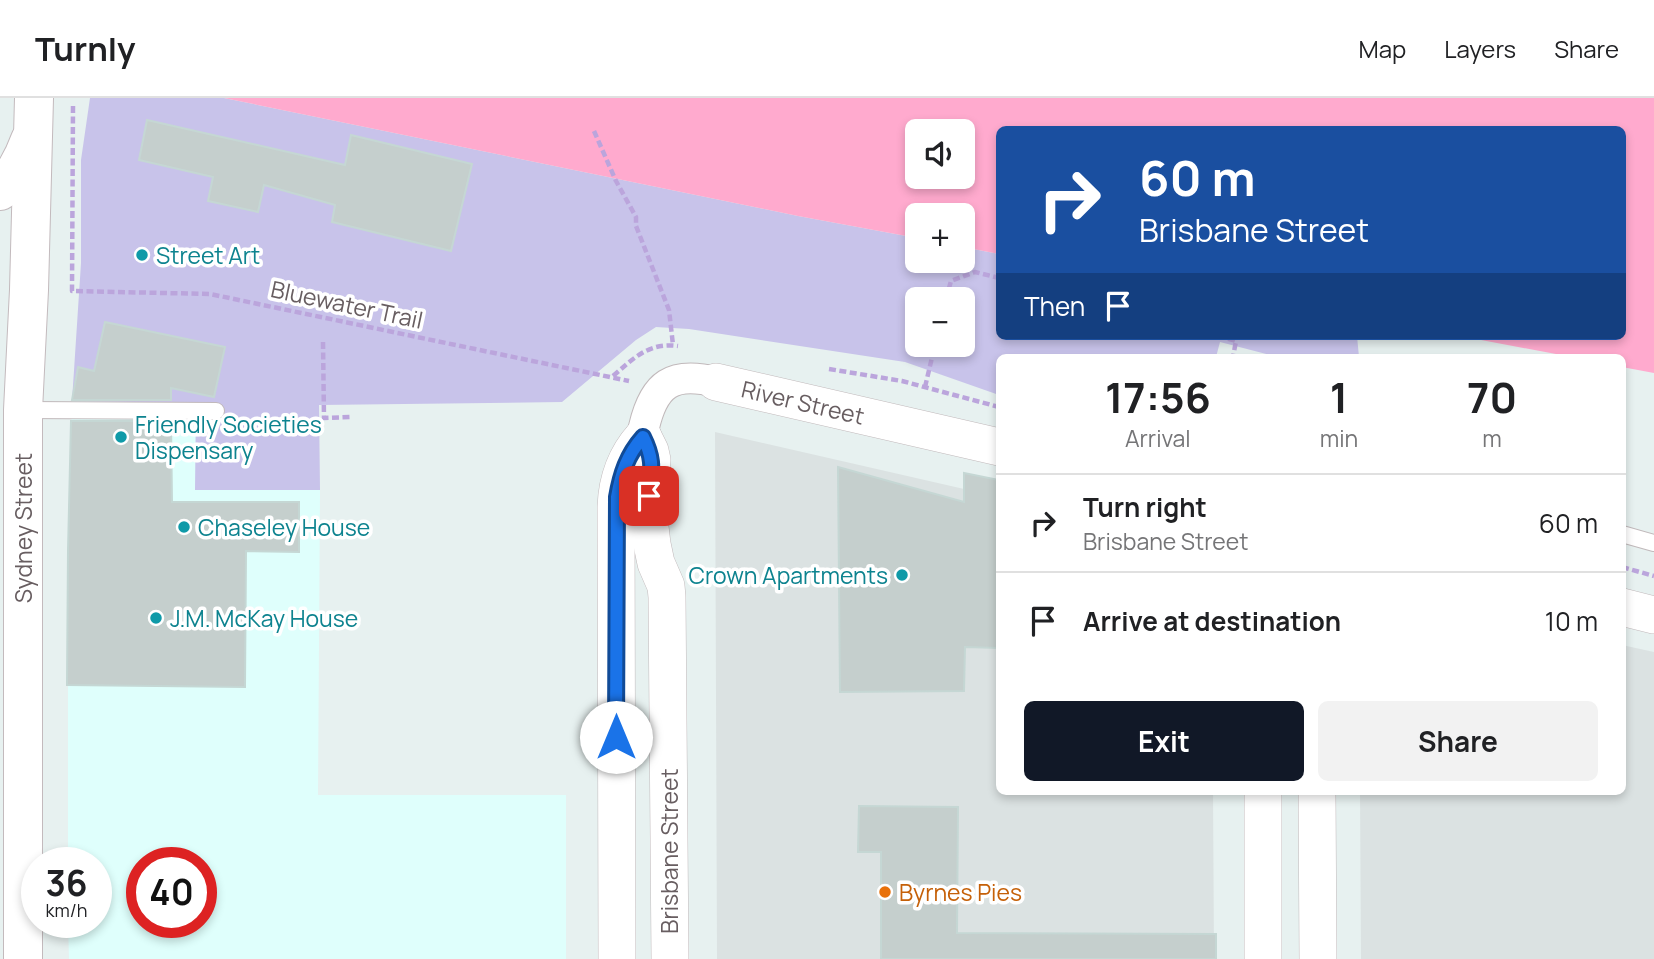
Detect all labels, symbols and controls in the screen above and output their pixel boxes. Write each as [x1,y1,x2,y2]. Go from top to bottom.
text: Turnly [35,26,136,71]
text: Map [1359,32,1406,65]
text: Layers [1444,32,1516,65]
text: Share [1554,32,1619,65]
map controls [905,119,975,357]
button: sound [905,119,975,189]
text: 60 m [1139,144,1256,211]
icon: right [1024,154,1115,245]
button: + [905,203,975,273]
text: Brisbane Street [1139,208,1369,252]
place label: Street Art [156,239,260,271]
marker: Street Art [134,247,150,263]
street label: Bluewater Trail [268,272,426,336]
button: − [905,287,975,357]
icon: arrive [1099,287,1137,325]
text: Then [1024,288,1085,324]
text: 17:56 [1105,368,1211,426]
text: 1 [1330,368,1348,426]
text: 70 [1467,368,1517,426]
street label: River Street [739,372,867,432]
place label: Friendly Societies Dispensary [135,408,322,466]
text: Arrival [1125,422,1191,454]
text: min [1320,422,1358,454]
text: m [1482,422,1502,454]
marker: Friendly Societies Dispensary [113,429,129,445]
street label: Sydney Street [7,453,39,603]
pin [619,466,679,526]
icon: arrive [630,477,668,515]
text: Turn right [1083,489,1207,525]
icon: right [1024,504,1062,542]
text: 60 m [1539,505,1598,541]
place label: Chaseley House [198,511,370,543]
marker: Chaseley House [176,519,192,535]
text: Brisbane Street [1083,525,1248,557]
place label: Crown Apartments [688,559,888,591]
marker: Crown Apartments [894,567,910,583]
place label: J.M. McKay House [170,602,358,634]
icon: arrive [1024,602,1062,640]
text: Arrive at destination [1083,603,1341,639]
text: 10 m [1545,603,1598,639]
marker: J.M. McKay House [148,610,164,626]
position arrow [579,700,653,774]
button: Exit [1024,701,1304,781]
button: Share [1318,701,1598,781]
street label: Brisbane Street [653,768,685,934]
speed limit sign: 40 [126,847,217,938]
text: 36 [45,859,88,907]
place label: Byrnes Pies [899,876,1022,908]
marker: Byrnes Pies [877,884,893,900]
text: km/h [46,898,87,922]

